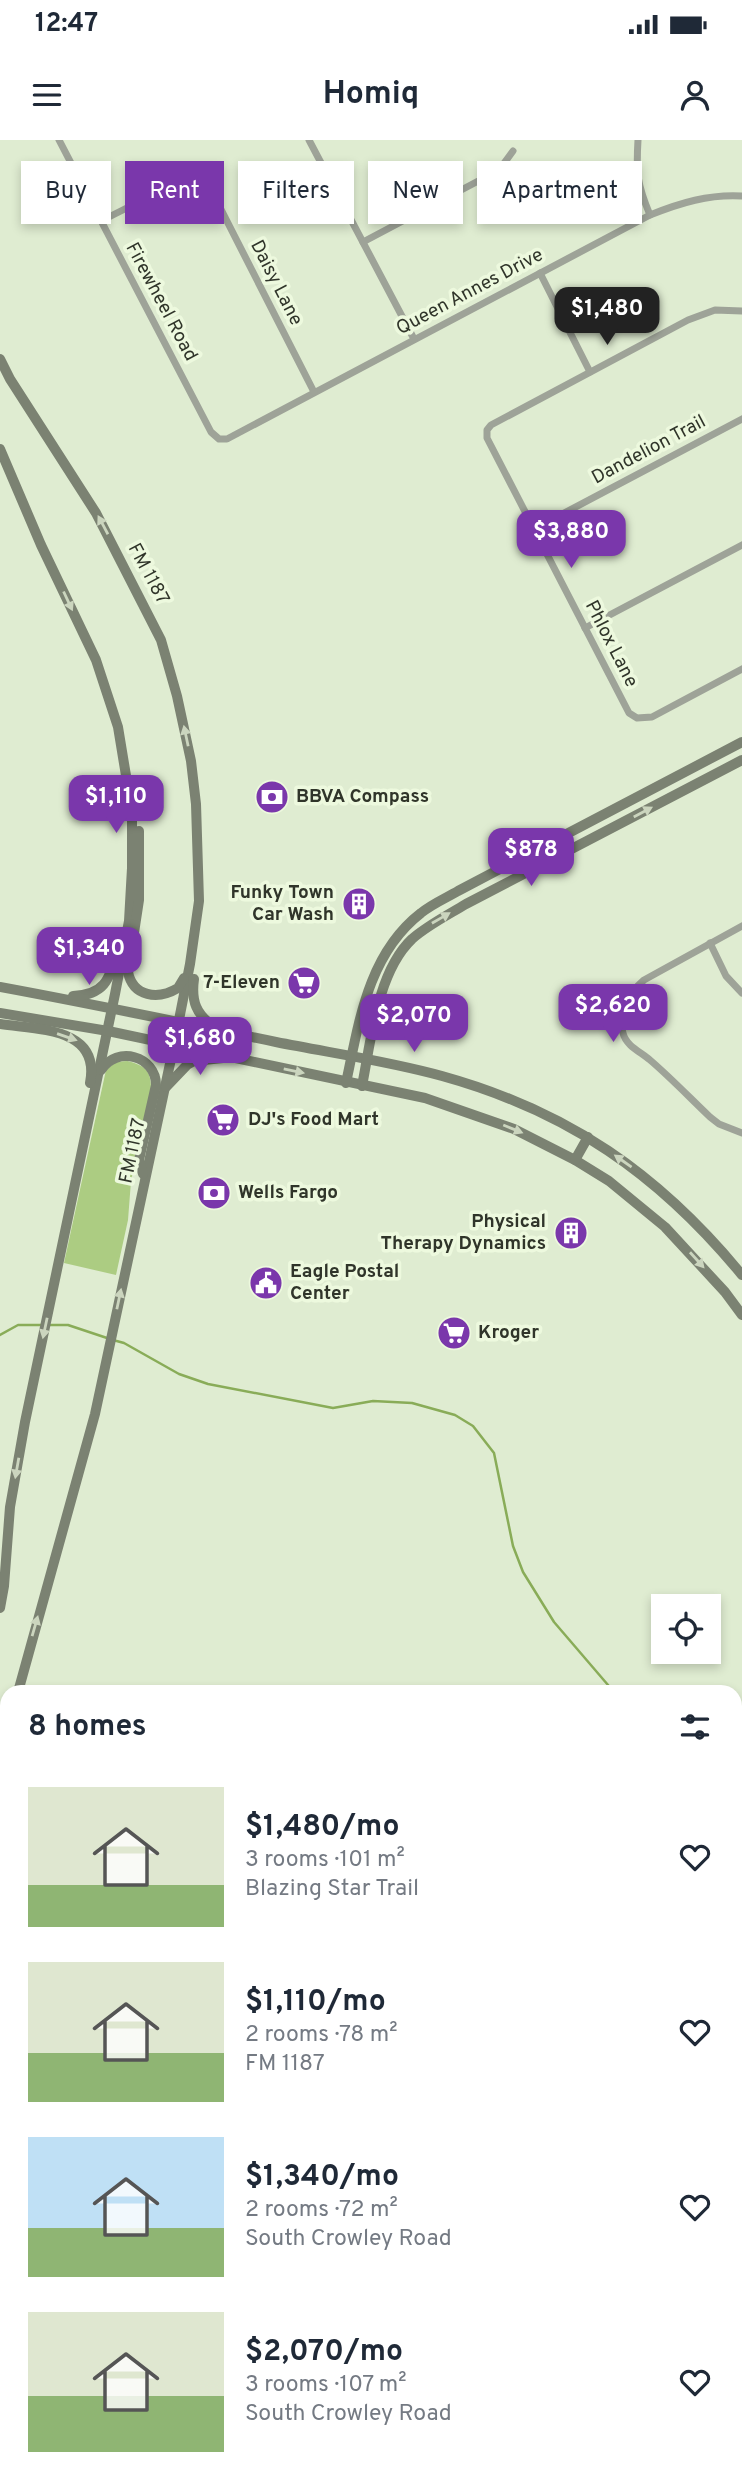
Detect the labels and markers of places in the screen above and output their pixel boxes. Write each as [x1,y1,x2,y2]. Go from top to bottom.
pin: $1,480 [550,288,664,347]
pin: $3,880 [514,510,628,570]
pin: $1,110 [59,776,173,835]
bank icon: BBVA Compass [253,778,291,816]
place label: BBVA Compass [296,785,429,809]
pin: $878 [490,828,572,888]
place label: Funky Town Car Wash [230,881,334,927]
building icon: Funky Town Car Wash [340,885,378,923]
pin: $1,340 [32,928,146,987]
supermarket icon: 7-Eleven [285,964,323,1002]
place label: 7-Eleven [203,971,280,995]
pin: $2,620 [556,984,670,1044]
pin: $2,070 [357,995,471,1054]
pin: $1,680 [143,1018,257,1077]
supermarket icon: DJ's Food Mart [204,1101,242,1139]
place label: DJ's Food Mart [248,1108,379,1132]
bank icon: Wells Fargo [195,1174,233,1212]
place label: Wells Fargo [238,1181,338,1205]
place label: Physical Therapy Dynamics [380,1210,546,1256]
building icon: Physical Therapy Dynamics [552,1214,590,1252]
place label: Eagle Postal Center [290,1260,399,1306]
public building icon: Eagle Postal Center [247,1264,285,1302]
supermarket icon: Kroger [435,1314,473,1352]
place label: Kroger [478,1321,539,1345]

